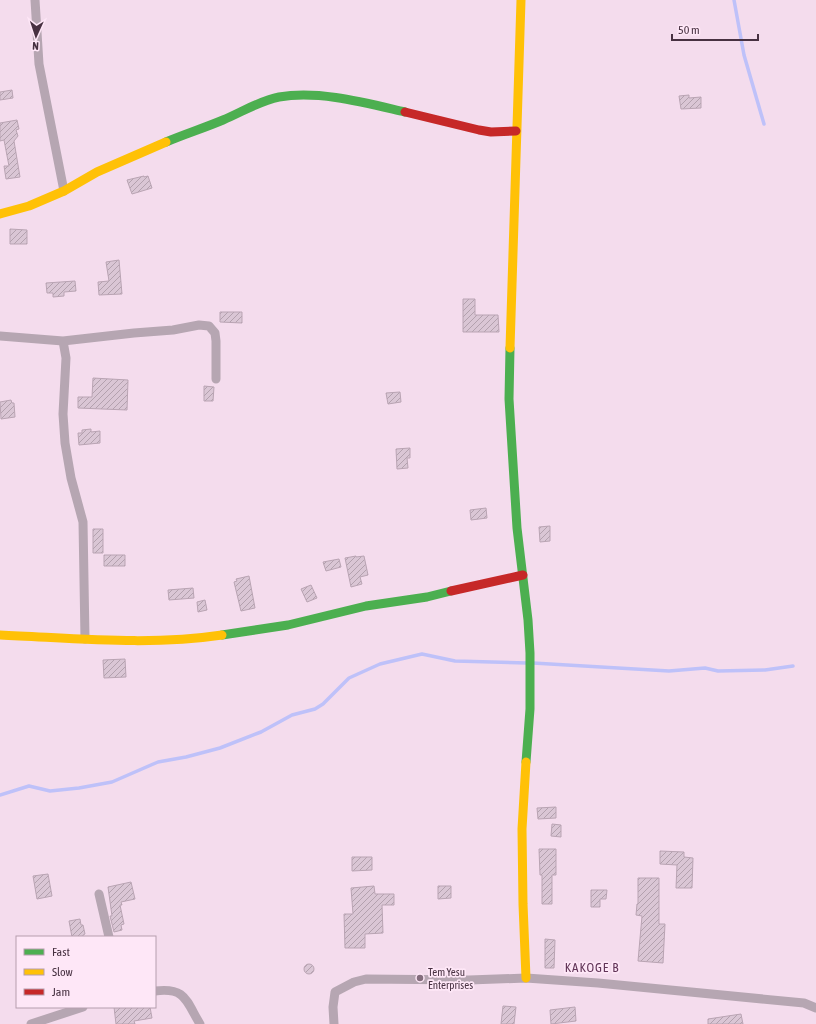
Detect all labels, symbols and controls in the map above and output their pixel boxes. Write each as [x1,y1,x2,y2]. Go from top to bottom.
north arrow [16,16,56,56]
scale bar [672,16,758,42]
text: 50 m [678,23,700,37]
text: N [32,40,39,52]
legend [16,936,156,1008]
text: Fast [52,945,70,959]
district label: KAKOGE B [565,960,619,975]
text: Slow [52,965,73,979]
place label: Tem Yesu Enterprises [428,966,473,991]
marker: Tem Yesu Enterprises [415,973,425,983]
text: Jam [52,985,70,999]

